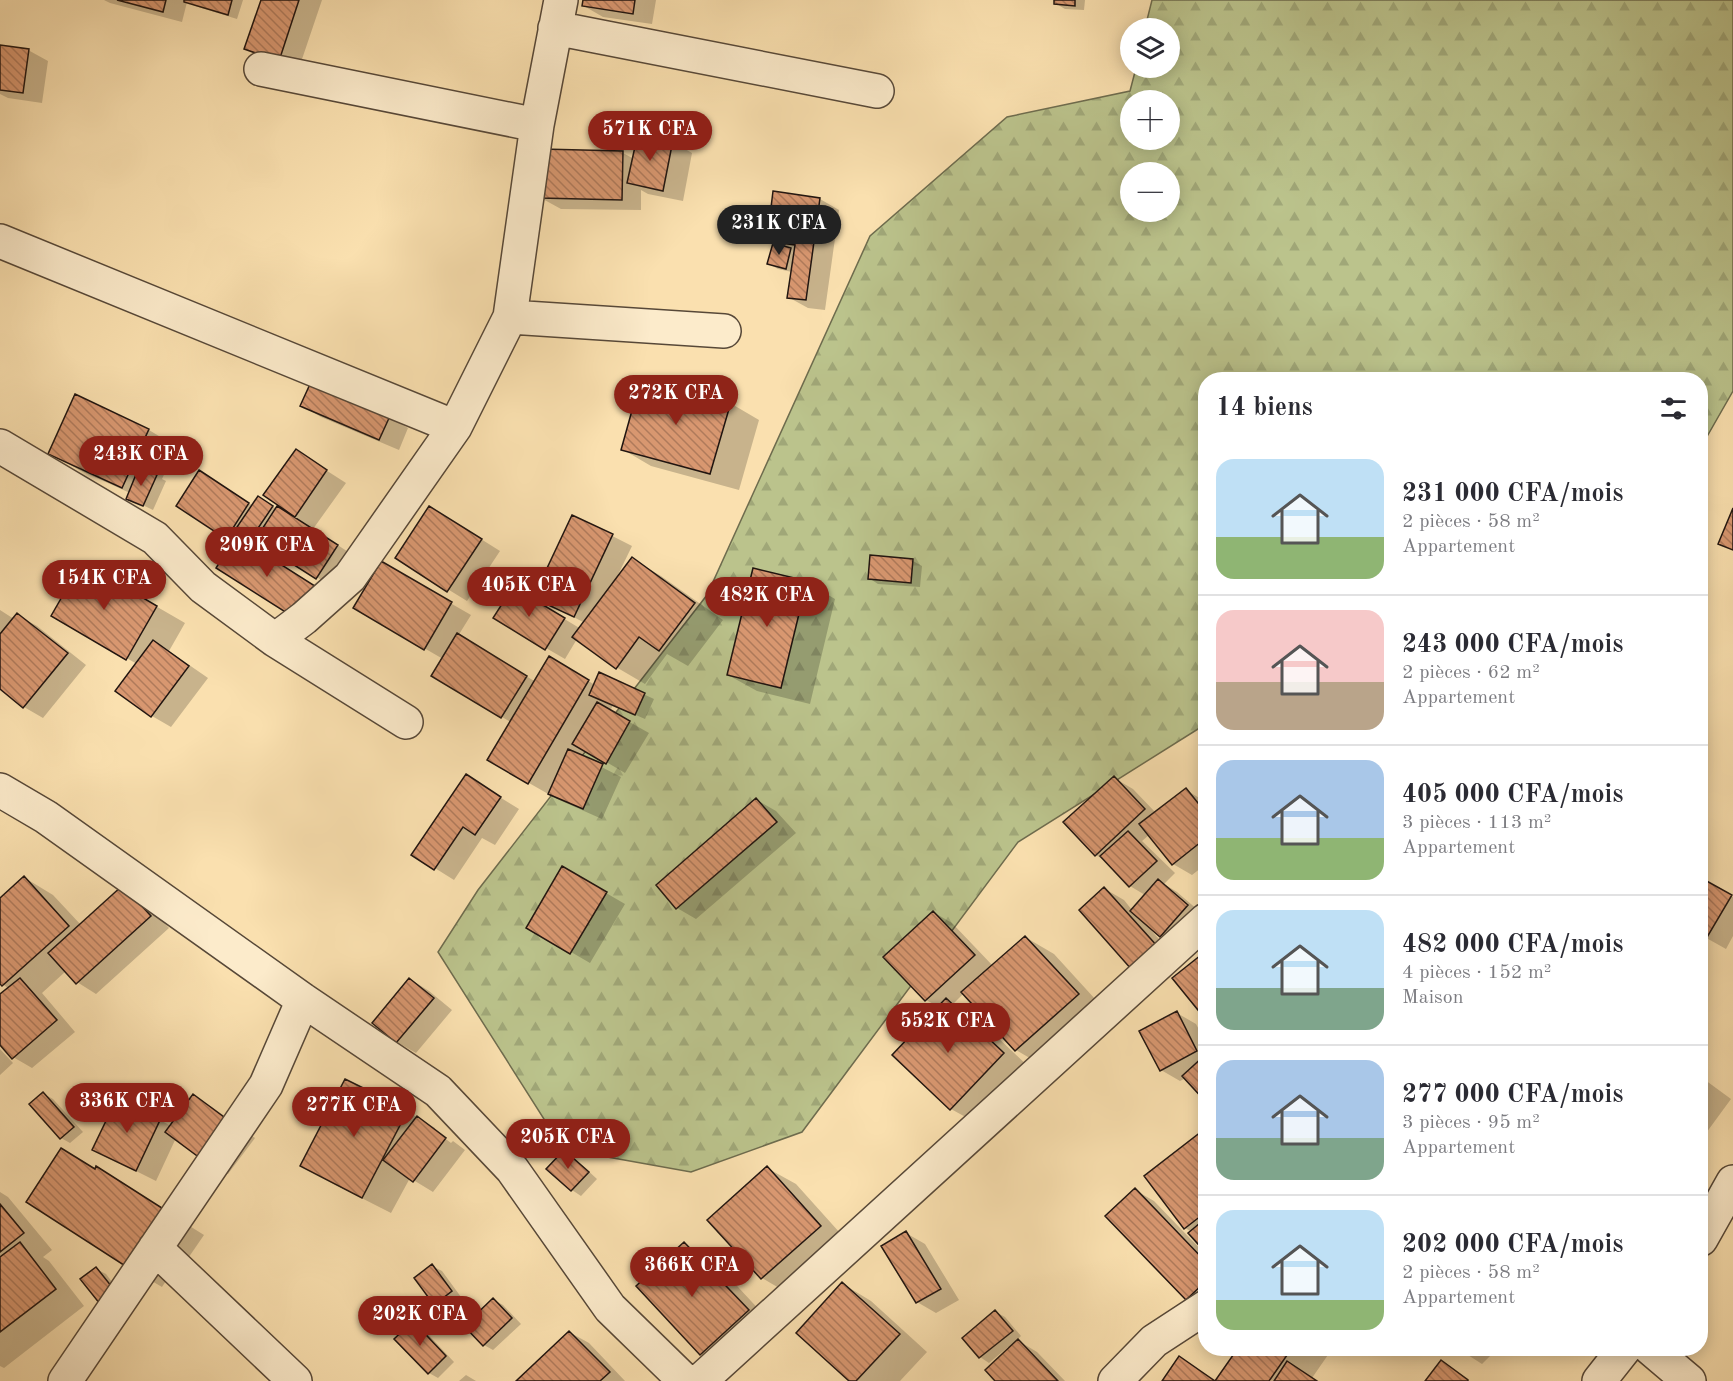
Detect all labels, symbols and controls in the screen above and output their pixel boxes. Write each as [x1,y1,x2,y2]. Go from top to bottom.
map controls [1120,18,1180,222]
button: layers [1120,18,1180,78]
button: + [1120,90,1180,150]
pin: 571K CFA [588,111,712,162]
text: 571K CFA [602,120,698,140]
button: − [1120,162,1180,222]
pin: 231K CFA [717,205,841,256]
text: 231K CFA [731,214,827,234]
pin: 272K CFA [614,375,738,426]
text: 272K CFA [628,384,724,404]
icon: filters [1657,392,1690,425]
text: 14 biens [1216,395,1313,421]
pin: 243K CFA [79,436,203,487]
text: 243K CFA [93,445,189,465]
text: 231 000 CFA/mois [1402,481,1623,507]
icon: home [1264,483,1336,555]
text: 2 pièces · 58 m² [1402,512,1540,532]
pin: 209K CFA [205,527,329,578]
text: 209K CFA [219,536,315,556]
text: Appartement [1402,537,1515,557]
pin: 154K CFA [42,560,166,611]
pin: 405K CFA [467,567,591,618]
text: 154K CFA [56,569,152,589]
text: 405K CFA [481,576,577,596]
pin: 482K CFA [705,577,829,628]
text: 482K CFA [719,586,815,606]
text: 243 000 CFA/mois [1402,632,1623,658]
icon: home [1264,634,1336,706]
text: 2 pièces · 62 m² [1402,663,1540,683]
text: Appartement [1402,688,1515,708]
text: 405 000 CFA/mois [1402,782,1623,808]
icon: home [1264,784,1336,856]
text: 3 pièces · 113 m² [1402,813,1551,833]
text: Appartement [1402,838,1515,858]
text: 482 000 CFA/mois [1402,932,1623,958]
icon: home [1264,934,1336,1006]
text: 4 pièces · 152 m² [1402,963,1551,983]
text: Maison [1402,988,1463,1008]
pin: 552K CFA [886,1003,1010,1054]
text: 552K CFA [900,1012,996,1032]
text: 277 000 CFA/mois [1402,1082,1623,1108]
pin: 336K CFA [65,1083,189,1134]
icon: home [1264,1084,1336,1156]
pin: 277K CFA [292,1087,416,1138]
text: 336K CFA [79,1092,175,1112]
text: 277K CFA [306,1096,402,1116]
text: 3 pièces · 95 m² [1402,1113,1540,1133]
pin: 205K CFA [506,1119,630,1170]
text: 205K CFA [520,1128,616,1148]
text: Appartement [1402,1138,1515,1158]
text: 202 000 CFA/mois [1402,1232,1623,1258]
icon: home [1264,1234,1336,1306]
pin: 366K CFA [630,1247,754,1298]
text: 366K CFA [644,1256,740,1276]
text: 2 pièces · 58 m² [1402,1263,1540,1283]
text: Appartement [1402,1288,1515,1308]
pin: 202K CFA [358,1296,482,1347]
text: 202K CFA [372,1305,468,1325]

